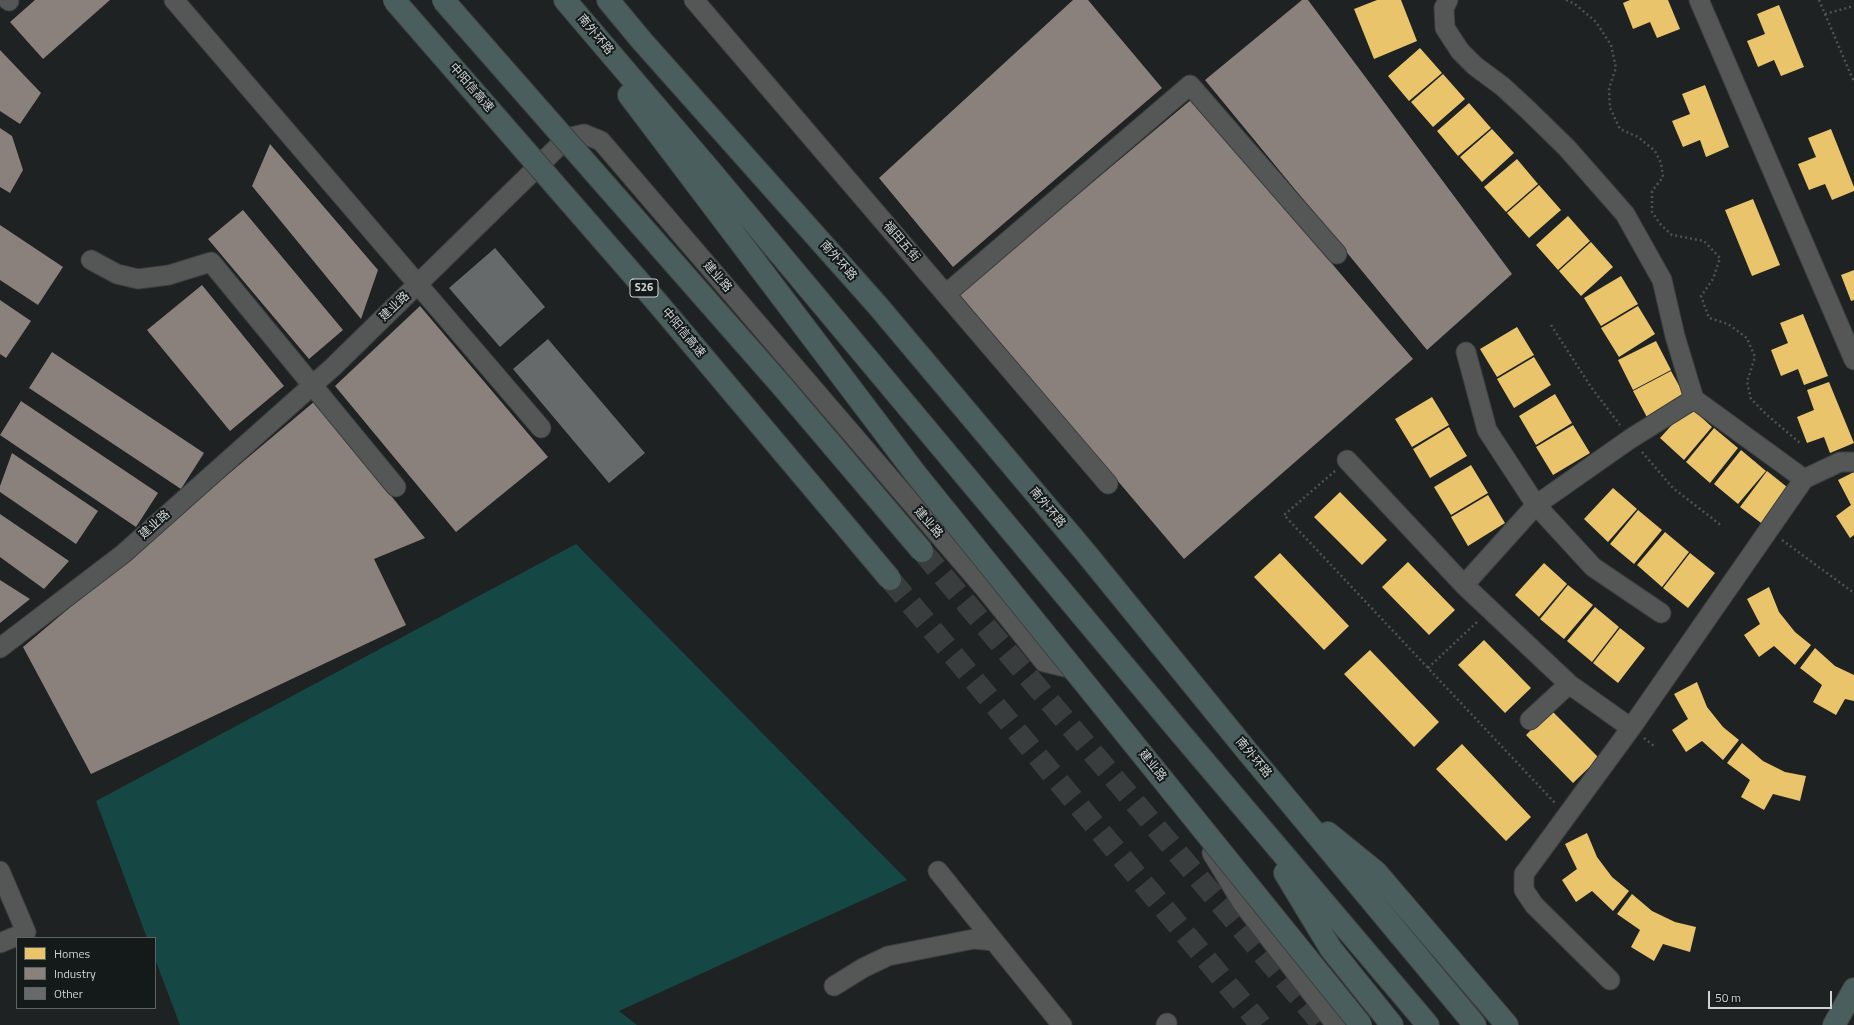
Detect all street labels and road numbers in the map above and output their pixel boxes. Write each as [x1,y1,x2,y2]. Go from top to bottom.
street label: 南外环路 [574,12,616,58]
street label: 中阳信高速 [446,61,496,115]
street label: 福田五街 [880,219,922,265]
street label: 南外环路 [817,238,859,284]
street label: 建业路 [700,259,734,295]
road number: S26 [630,279,658,297]
street label: 建业路 [377,289,413,325]
street label: 中阳信高速 [658,305,708,361]
street label: 南外环路 [1026,485,1068,531]
street label: 建业路 [911,505,945,541]
street label: 建业路 [137,508,173,542]
street label: 南外环路 [1232,735,1274,781]
street label: 建业路 [1135,747,1169,785]

